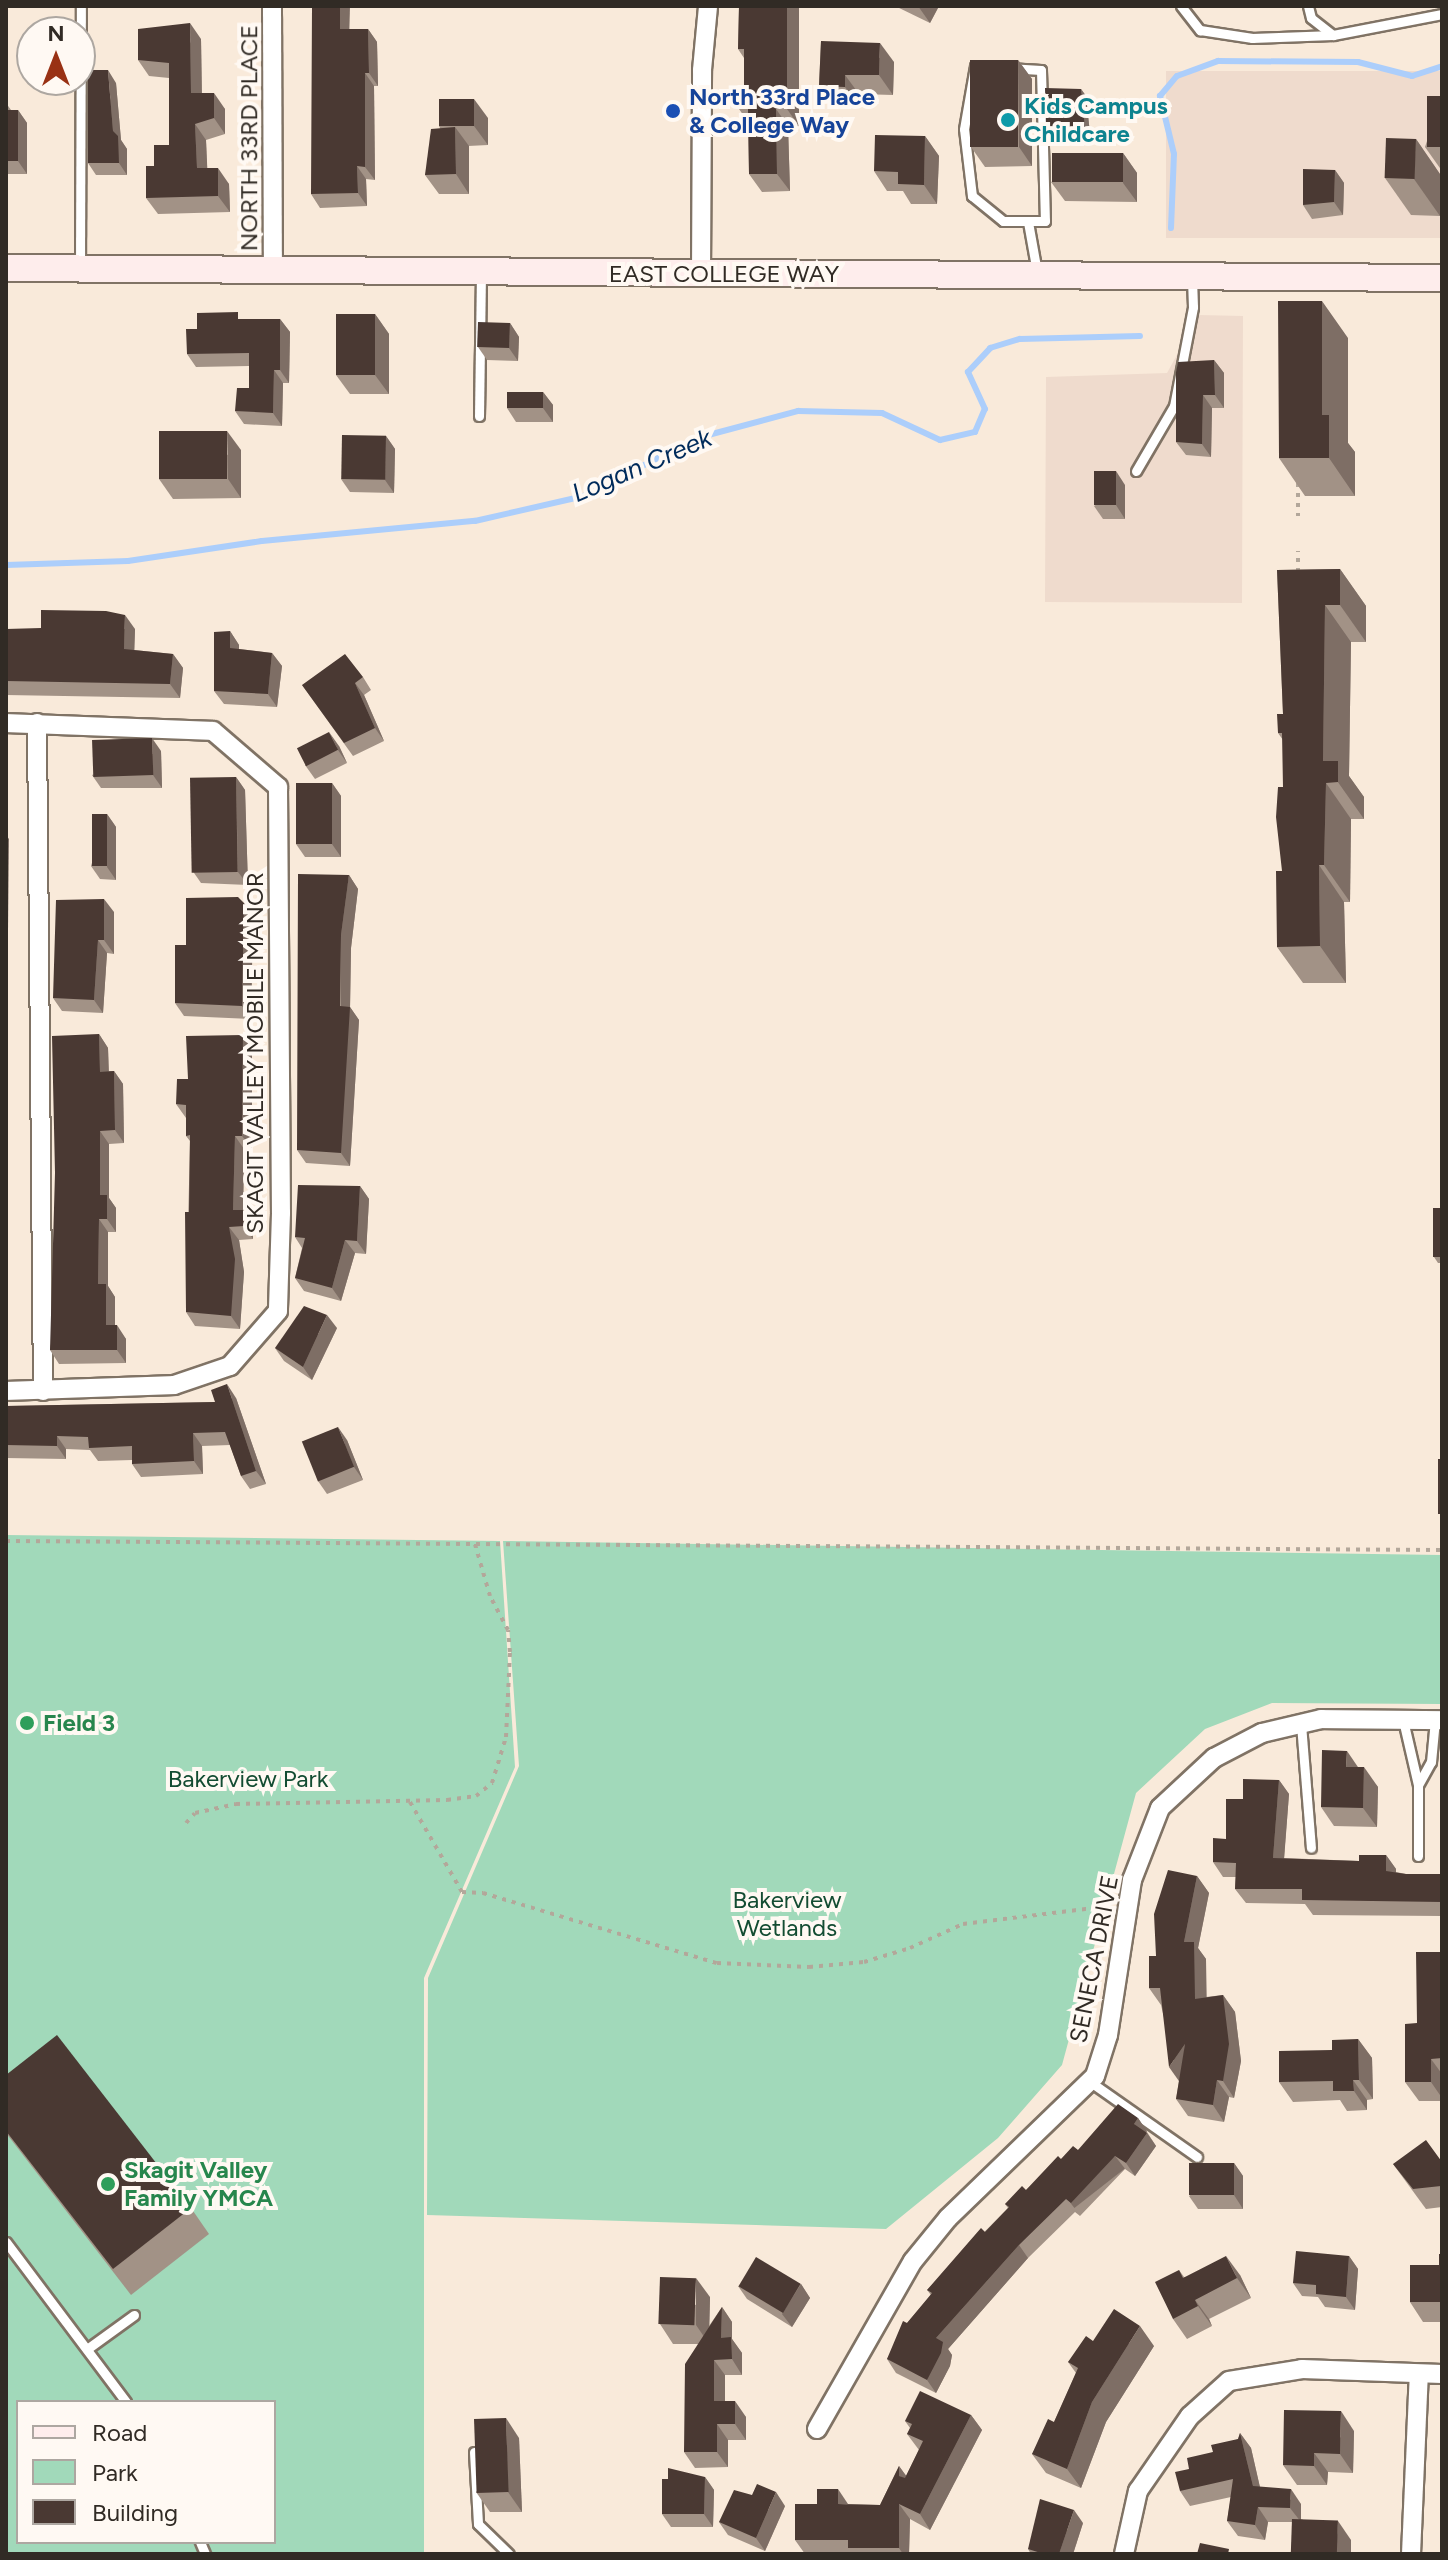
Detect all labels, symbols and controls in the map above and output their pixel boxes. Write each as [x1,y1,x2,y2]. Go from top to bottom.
north arrow [16,16,96,96]
text: N [47,20,65,47]
street label: NORTH 33RD PLACE [235,25,263,251]
place label: North 33rd Place & College Way [689,83,875,139]
place label: Kids Campus Childcare [1024,92,1168,148]
marker: North 33rd Place & College Way [664,102,682,120]
marker: Kids Campus Childcare [999,111,1017,129]
street label: EAST COLLEGE WAY [609,260,839,288]
water label: Logan Creek [567,423,717,509]
street label: SKAGIT VALLEY MOBILE MANOR [241,872,269,1234]
place label: Field 3 [43,1709,115,1737]
marker: Field 3 [18,1714,36,1732]
park label: Bakerview Park [168,1765,328,1793]
street label: SENECA DRIVE [1064,1873,1124,2045]
park label: Bakerview Wetlands [732,1886,842,1942]
place label: Skagit Valley Family YMCA [124,2156,273,2212]
marker: Skagit Valley Family YMCA [99,2175,117,2193]
legend [16,2400,276,2544]
text: Road [92,2418,147,2447]
text: Park [92,2458,138,2487]
text: Building [92,2498,178,2527]

